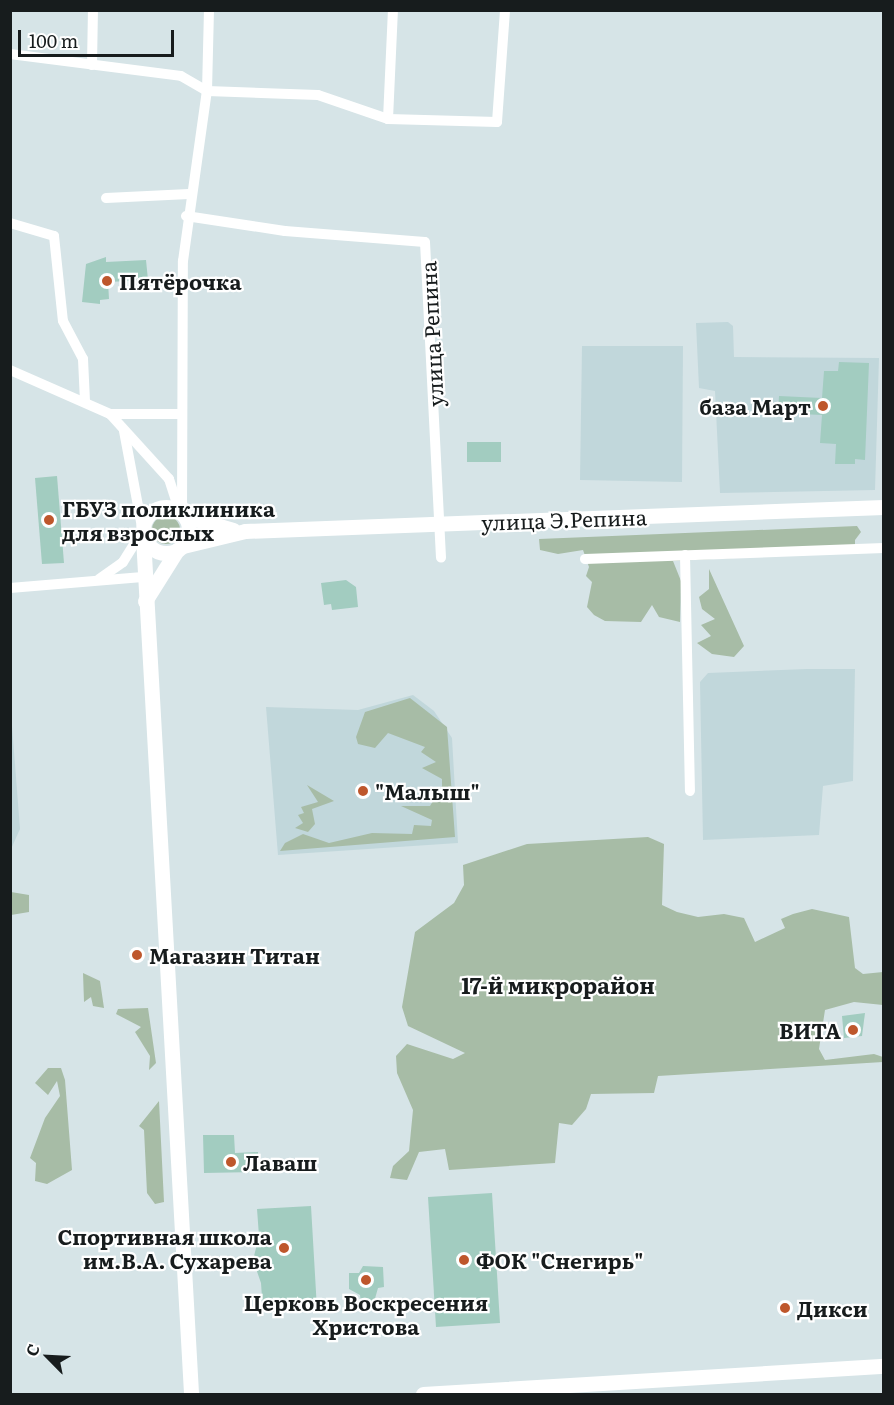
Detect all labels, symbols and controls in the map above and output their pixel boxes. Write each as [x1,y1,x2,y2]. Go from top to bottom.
scale bar [21,18,177,56]
text: 100 m [29,27,78,54]
street label: улица Репина [415,260,447,408]
place label: Пятёрочка [119,268,242,294]
marker: Пятёрочка [100,274,114,288]
place label: база Март [699,393,811,419]
marker: база Март [816,399,830,413]
place label: ГБУЗ поликлиника для взрослых [62,495,275,545]
street label: улица Э.Репина [481,504,647,534]
marker: ГБУЗ поликлиника для взрослых [40,511,58,529]
place label: "Малыш" [375,778,480,804]
marker: "Малыш" [356,784,370,798]
place label: Магазин Титан [149,942,320,968]
marker: Магазин Титан [130,948,144,962]
district label: 17-й микрорайон [461,972,655,998]
place label: ВИТА [779,1017,841,1043]
marker: ВИТА [846,1023,860,1037]
place label: Лаваш [243,1149,317,1175]
marker: Лаваш [224,1155,238,1169]
place label: Спортивная школа им.В.А. Сухарева [58,1223,272,1273]
marker: Спортивная школа им.В.А. Сухарева [277,1241,291,1255]
place label: ФОК "Снегирь" [476,1247,643,1273]
marker: ФОК "Снегирь" [457,1253,471,1267]
marker: Церковь Воскресения Христова [359,1273,373,1287]
place label: Церковь Воскресения Христова [244,1289,488,1339]
place label: Дикси [797,1295,868,1321]
marker: Дикси [778,1301,792,1315]
north arrow [18,1327,78,1387]
text: С [18,1340,45,1360]

